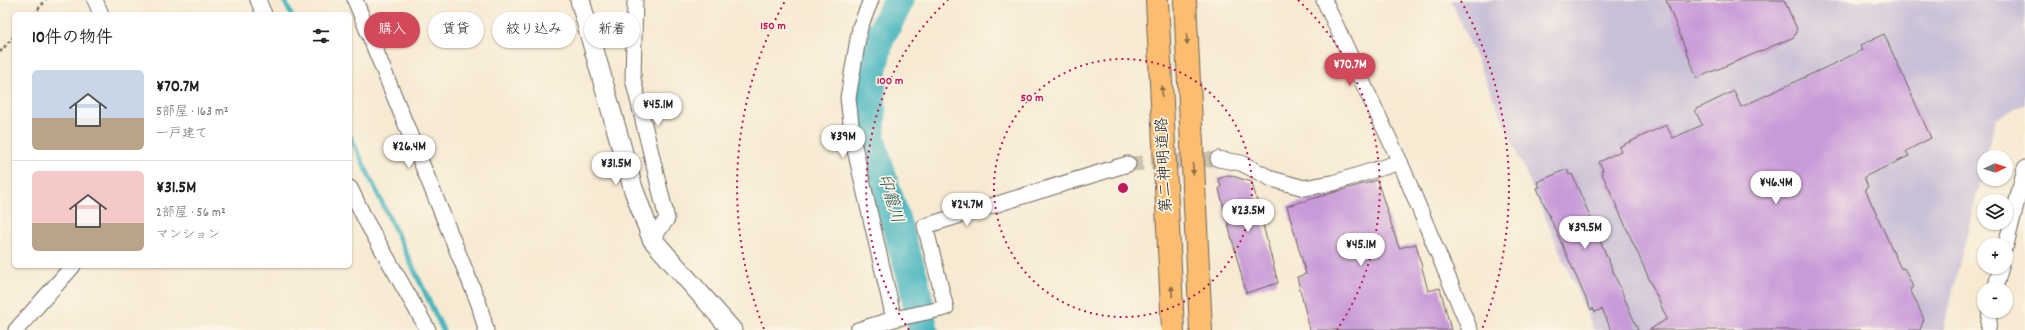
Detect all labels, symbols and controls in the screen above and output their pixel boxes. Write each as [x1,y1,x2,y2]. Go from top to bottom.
chip: 購入 [364,12,420,48]
chip: 賃貸 [428,12,484,48]
chip: 絞り込み [492,12,576,48]
chip: 新着 [584,12,640,48]
text: 150 m [760,18,786,35]
icon: filters [310,25,332,47]
text: 10件の物件 [32,27,113,51]
one-way arrow [1183,33,1190,45]
pin: ¥70.7M [1317,53,1383,87]
text: ¥70.7M [1333,56,1367,75]
text: 100 m [877,73,903,90]
text: ¥70.7M [156,76,199,100]
one-way arrow [1158,85,1165,97]
icon: home [64,86,112,134]
text: 50 m [1020,90,1044,107]
pin: ¥45.1M [625,93,691,127]
text: ¥45.1M [643,96,673,115]
text: 5部屋 · 163 m² [156,103,229,122]
street label: 第二神明道路 [1151,116,1179,214]
text: 一戸建て [156,125,208,144]
pin: ¥39M [819,125,867,159]
text: ¥39M [830,128,856,147]
pin: ¥26.4M [376,135,442,169]
text: ¥26.4M [392,138,426,157]
north arrow [1977,150,2013,186]
map controls [1977,150,2013,318]
pin: ¥31.5M [583,152,649,186]
text: ¥31.5M [601,155,631,174]
one-way arrow [1190,163,1196,176]
water label: 印籠川 [870,171,908,227]
pin: ¥46.4M [1743,171,1809,205]
text: ¥46.4M [1759,174,1793,193]
text: ¥31.5M [156,177,196,201]
centre of rings [1116,181,1130,195]
icon: home [64,187,112,235]
pin: ¥24.7M [934,193,1000,227]
button: layers [1977,194,2013,230]
text: ¥24.7M [951,196,983,215]
pin: ¥23.5M [1215,199,1281,233]
text: ¥23.5M [1231,202,1265,221]
text: 2部屋 · 56 m² [156,204,226,223]
pin: ¥39.5M [1552,216,1618,250]
text: ¥39.5M [1568,219,1602,238]
text: マンション [156,226,220,245]
pin: ¥45.1M [1328,233,1394,267]
text: ¥45.1M [1346,236,1376,255]
button: + [1977,238,2013,274]
button: − [1977,282,2013,318]
one-way arrow [1168,285,1175,297]

